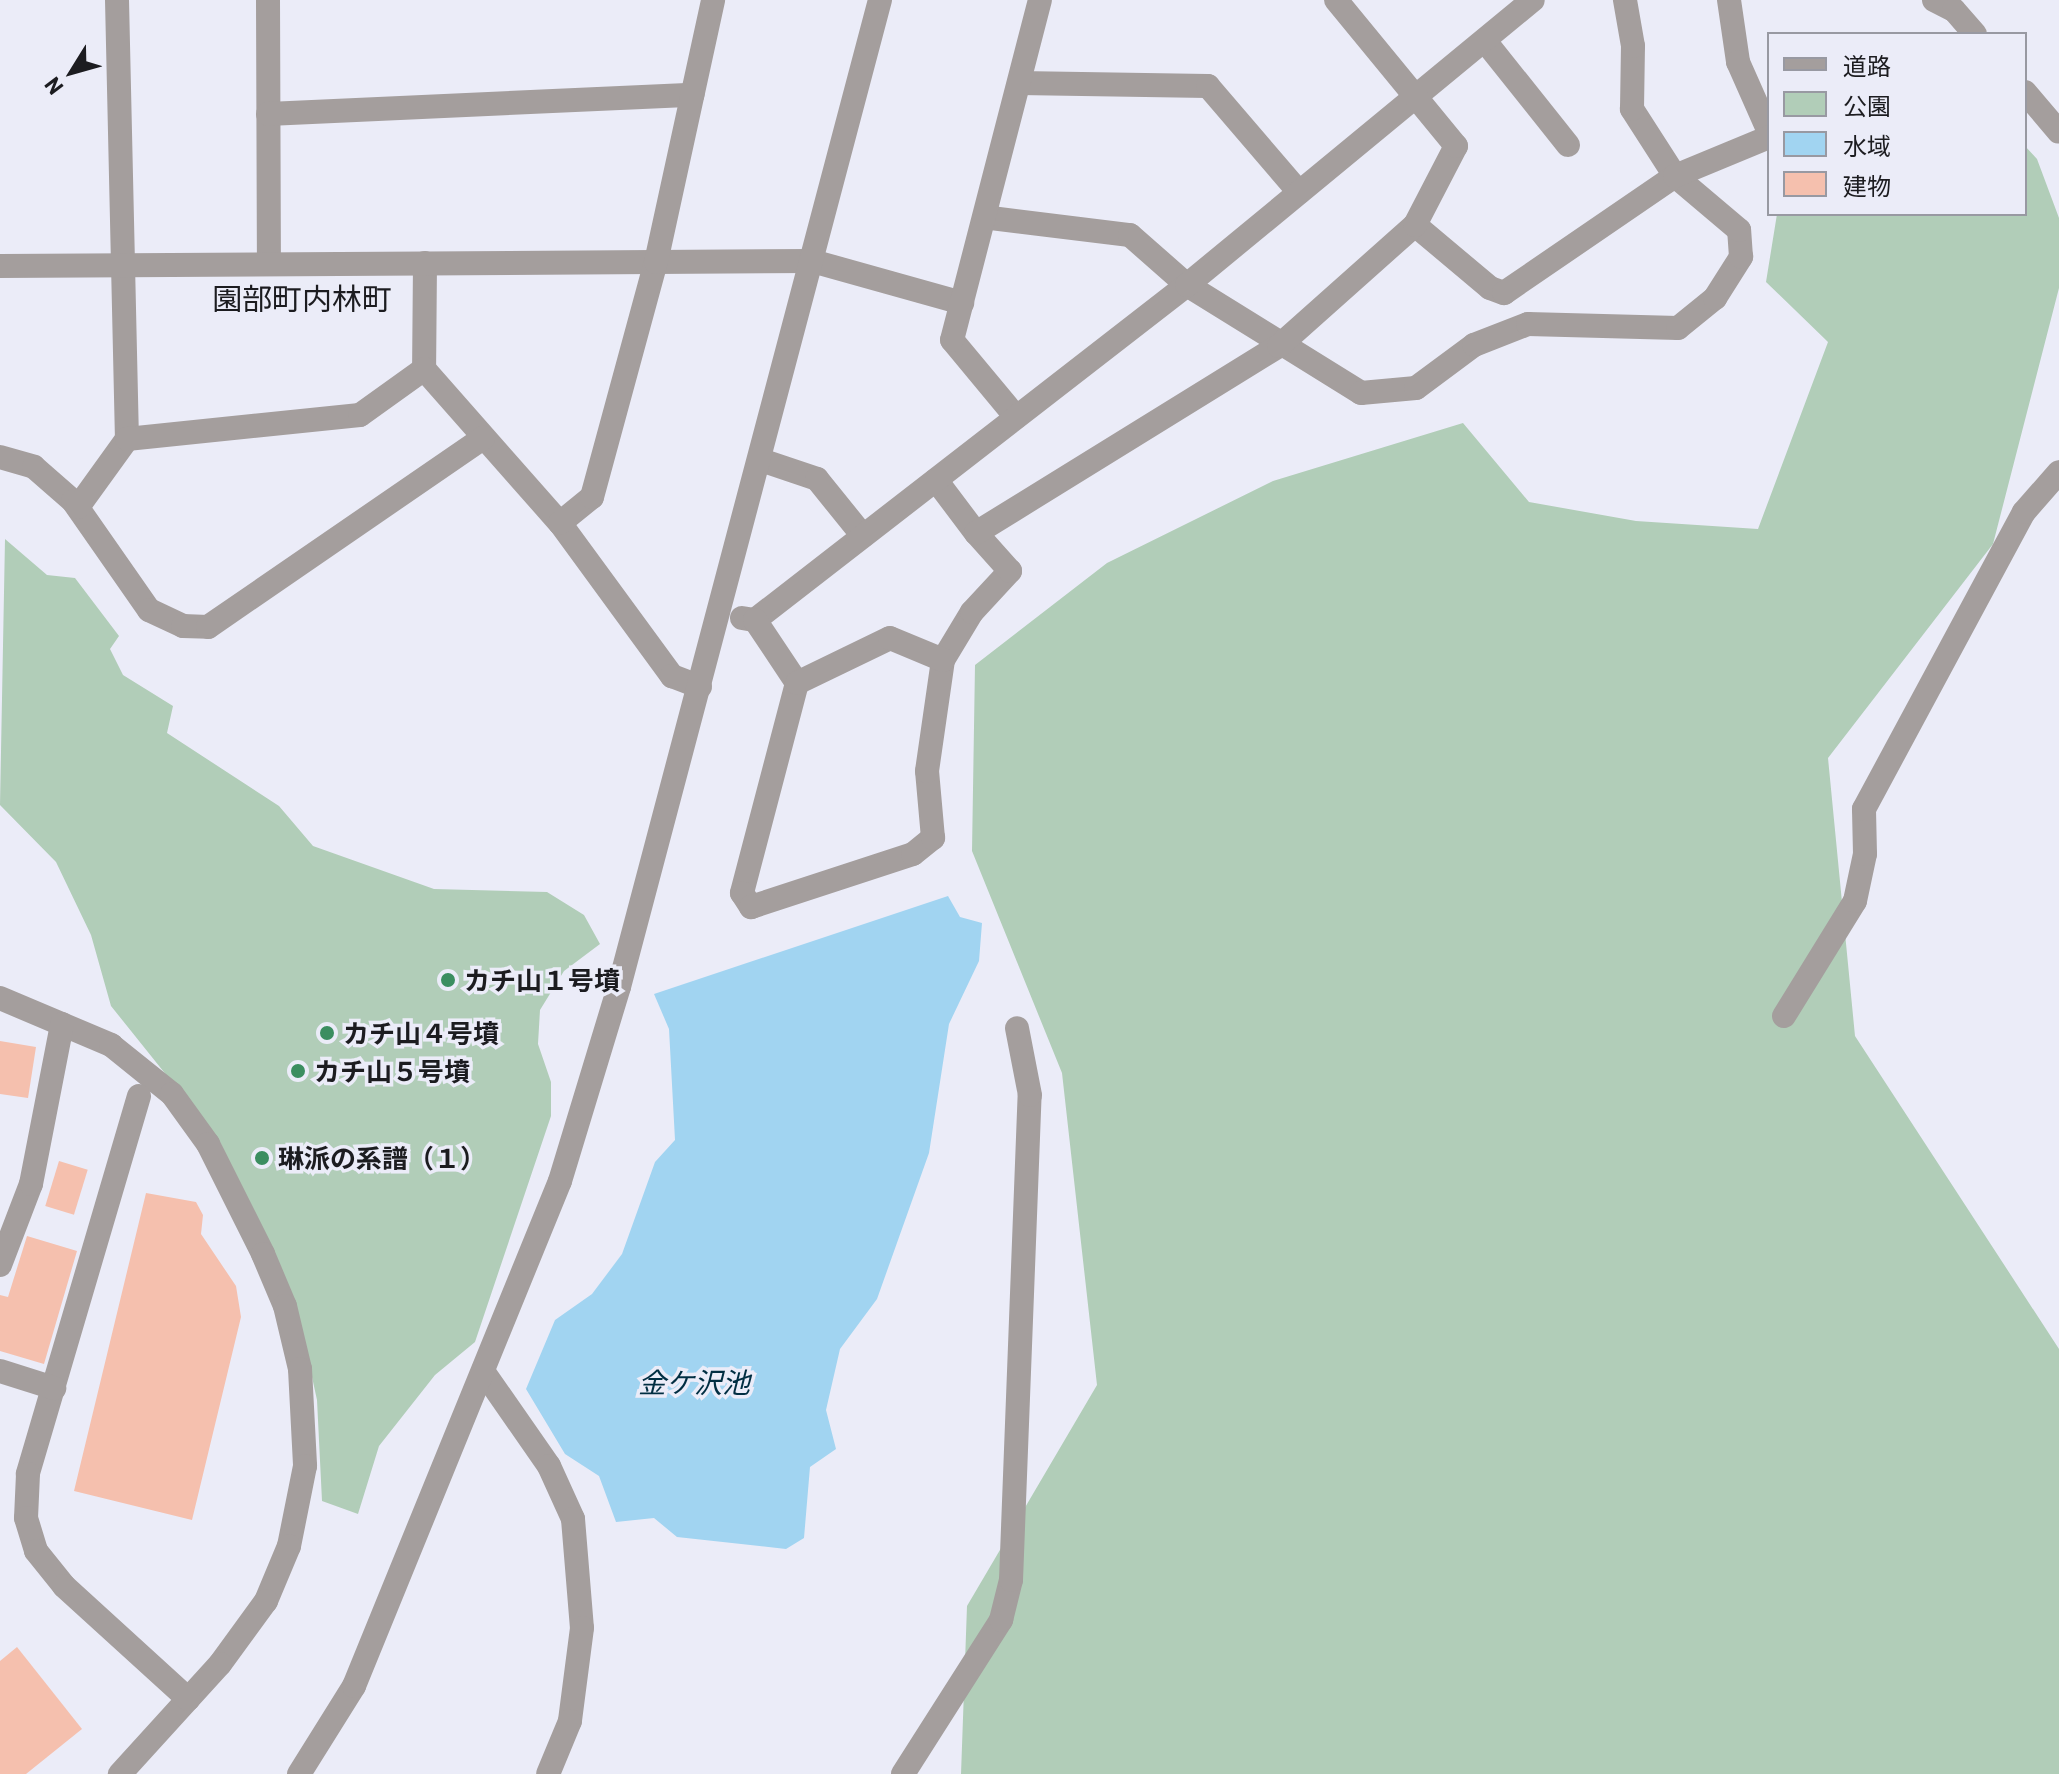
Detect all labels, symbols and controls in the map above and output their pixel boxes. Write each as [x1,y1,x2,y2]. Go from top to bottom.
north arrow [32,32,112,112]
legend [1767,32,2027,216]
text: 道路 [1843,51,1891,80]
text: N [38,73,68,100]
text: 公園 [1843,91,1891,120]
text: 水域 [1843,131,1891,160]
text: 建物 [1843,171,1891,200]
district label: 園部町内林町 [212,280,392,316]
place label: カチ山１号墳 [464,964,620,996]
marker: カチ山１号墳 [439,971,457,989]
place label: カチ山４号墳 [343,1017,499,1049]
marker: カチ山４号墳 [318,1024,336,1042]
place label: カチ山５号墳 [314,1055,470,1087]
marker: カチ山５号墳 [289,1062,307,1080]
place label: 琳派の系譜（１） [278,1142,486,1174]
marker: 琳派の系譜（１） [253,1149,271,1167]
water label: 金ケ沢池 [638,1365,750,1399]

